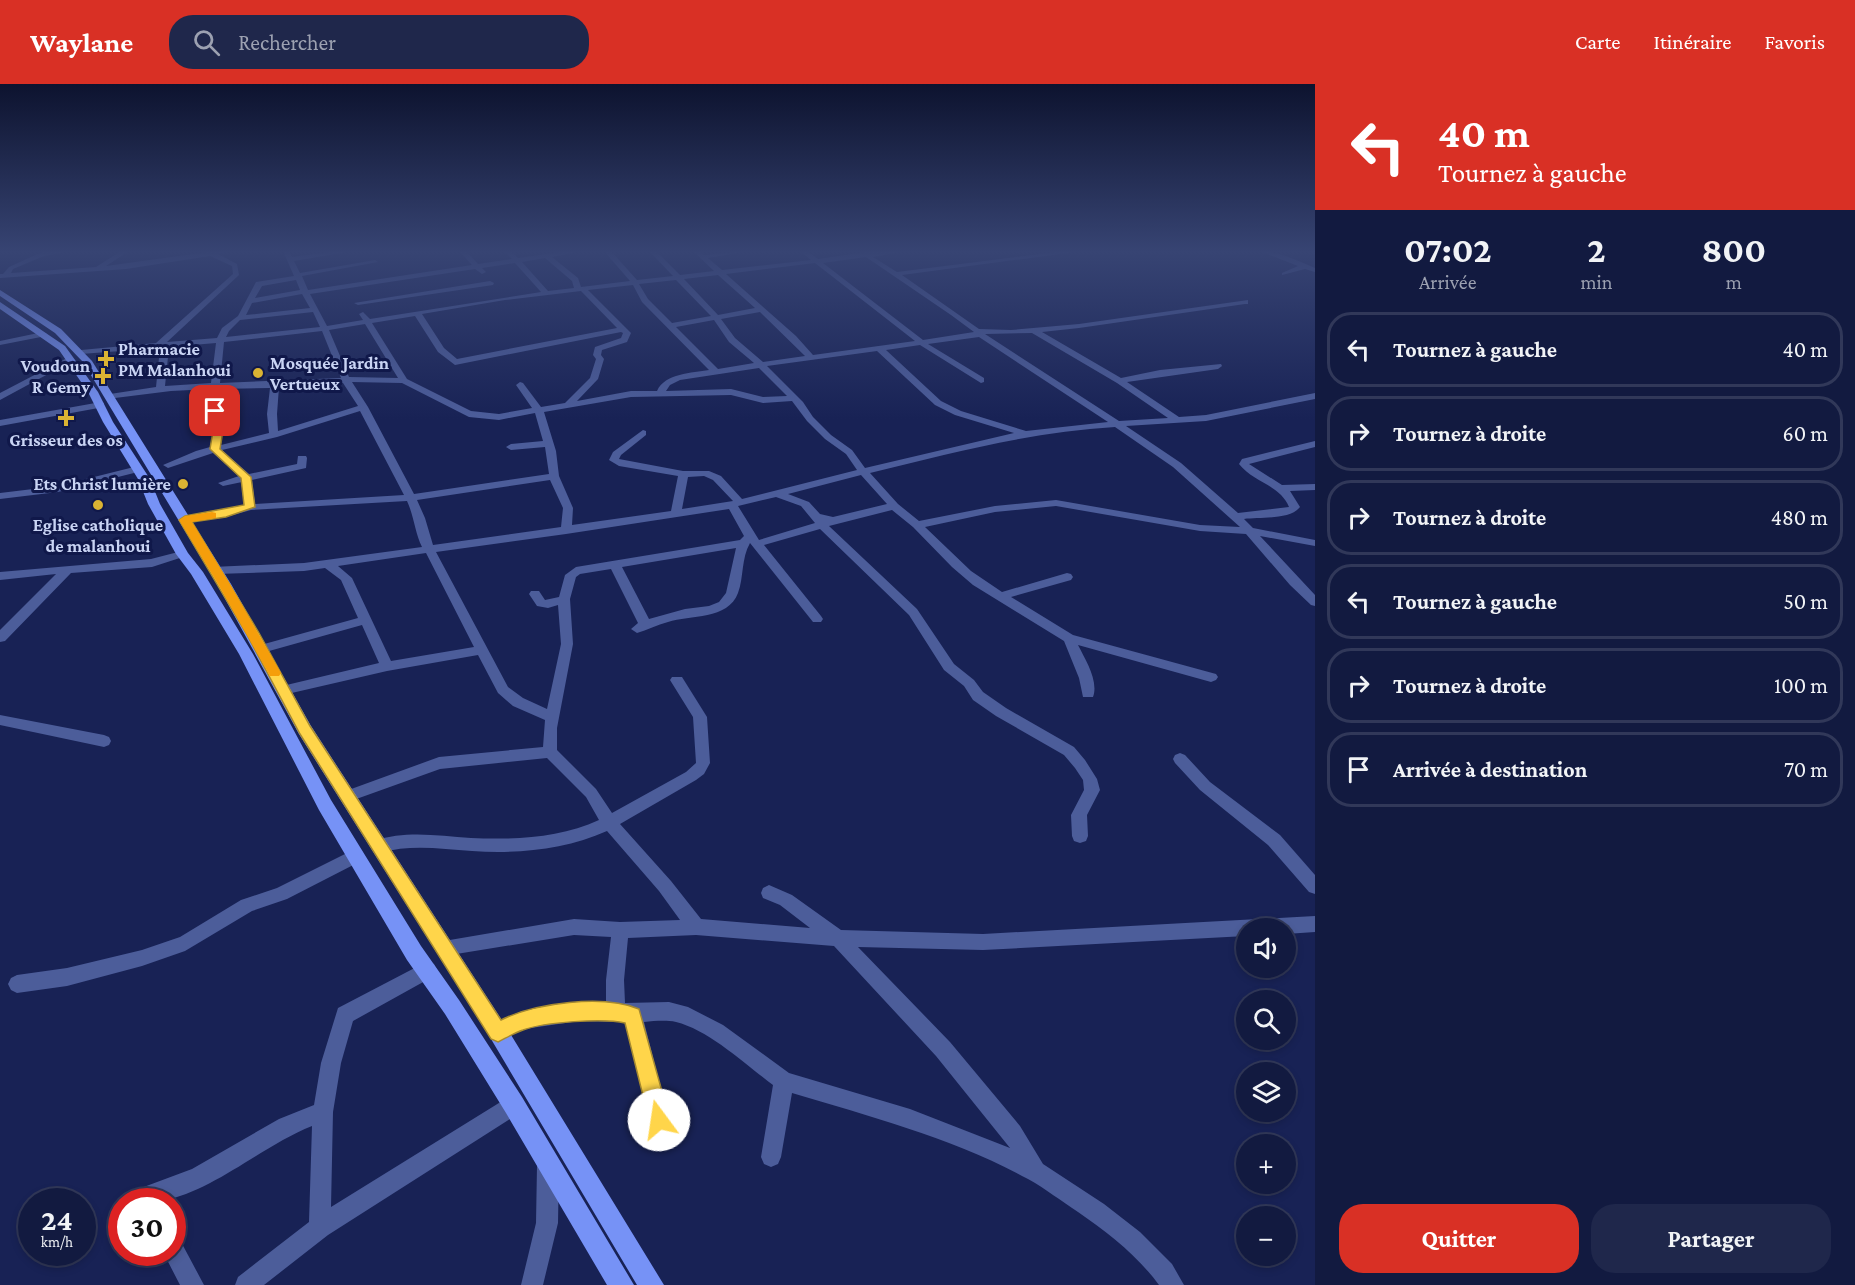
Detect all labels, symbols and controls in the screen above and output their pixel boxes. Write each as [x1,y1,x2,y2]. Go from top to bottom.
search box [169,15,589,69]
icon: search [190,26,223,59]
text: Waylane [30,27,133,58]
text: Rechercher [238,30,336,55]
text: Carte [1575,30,1621,54]
text: Itinéraire [1654,30,1731,54]
text: Favoris [1764,30,1825,54]
icon: left [1339,108,1417,186]
text: 40 m [1438,109,1530,156]
text: Tournez à gauche [1438,158,1627,188]
text: 07:02 [1404,230,1492,270]
text: 2 [1587,230,1606,270]
text: 800 [1701,230,1766,270]
text: Arrivée [1419,271,1476,293]
text: min [1580,271,1613,293]
text: m [1726,271,1742,293]
icon: left [1342,333,1375,366]
text: Tournez à gauche [1393,337,1557,362]
text: 40 m [1783,337,1828,362]
place label: Pharmacie PM Malanhoui [118,339,232,380]
marker: Pharmacie PM Malanhoui [99,352,113,366]
place label: Mosquée Jardin Vertueux [269,353,390,394]
place label: Voudoun R Gemy [20,356,91,397]
marker: Mosquée Jardin Vertueux [251,366,265,380]
marker: Voudoun R Gemy [94,367,112,385]
pin [189,385,240,436]
icon: arrive [198,394,231,427]
marker: Grisseur des os [57,409,75,427]
icon: right [1342,417,1375,450]
text: Tournez à droite [1393,421,1546,446]
text: 60 m [1783,421,1828,446]
place label: Grisseur des os [9,430,123,450]
place label: Ets Christ lumière [34,474,171,494]
marker: Ets Christ lumière [176,477,190,491]
marker: Eglise catholique de malanhoui [91,498,105,512]
icon: right [1342,501,1375,534]
text: Tournez à droite [1393,505,1546,530]
text: 480 m [1771,505,1828,530]
place label: Eglise catholique de malanhoui [33,515,163,556]
icon: left [1342,585,1375,618]
text: Tournez à gauche [1393,589,1557,614]
text: 50 m [1783,589,1828,614]
icon: right [1342,669,1375,702]
text: Tournez à droite [1393,673,1546,698]
text: 100 m [1774,673,1828,698]
icon: arrive [1342,753,1375,786]
text: Arrivée à destination [1393,757,1587,782]
text: 70 m [1784,757,1828,782]
map controls [1236,918,1296,1266]
button: sound [1236,918,1296,978]
button: search [1236,990,1296,1050]
button: layers [1236,1062,1296,1122]
position arrow [627,1088,691,1152]
button: + [1236,1134,1296,1194]
speed limit sign: 30 [108,1188,186,1266]
text: 24 [41,1203,73,1236]
button: Quitter [1339,1204,1579,1273]
button: Partager [1591,1204,1831,1273]
button: − [1236,1206,1296,1266]
text: km/h [41,1234,73,1250]

